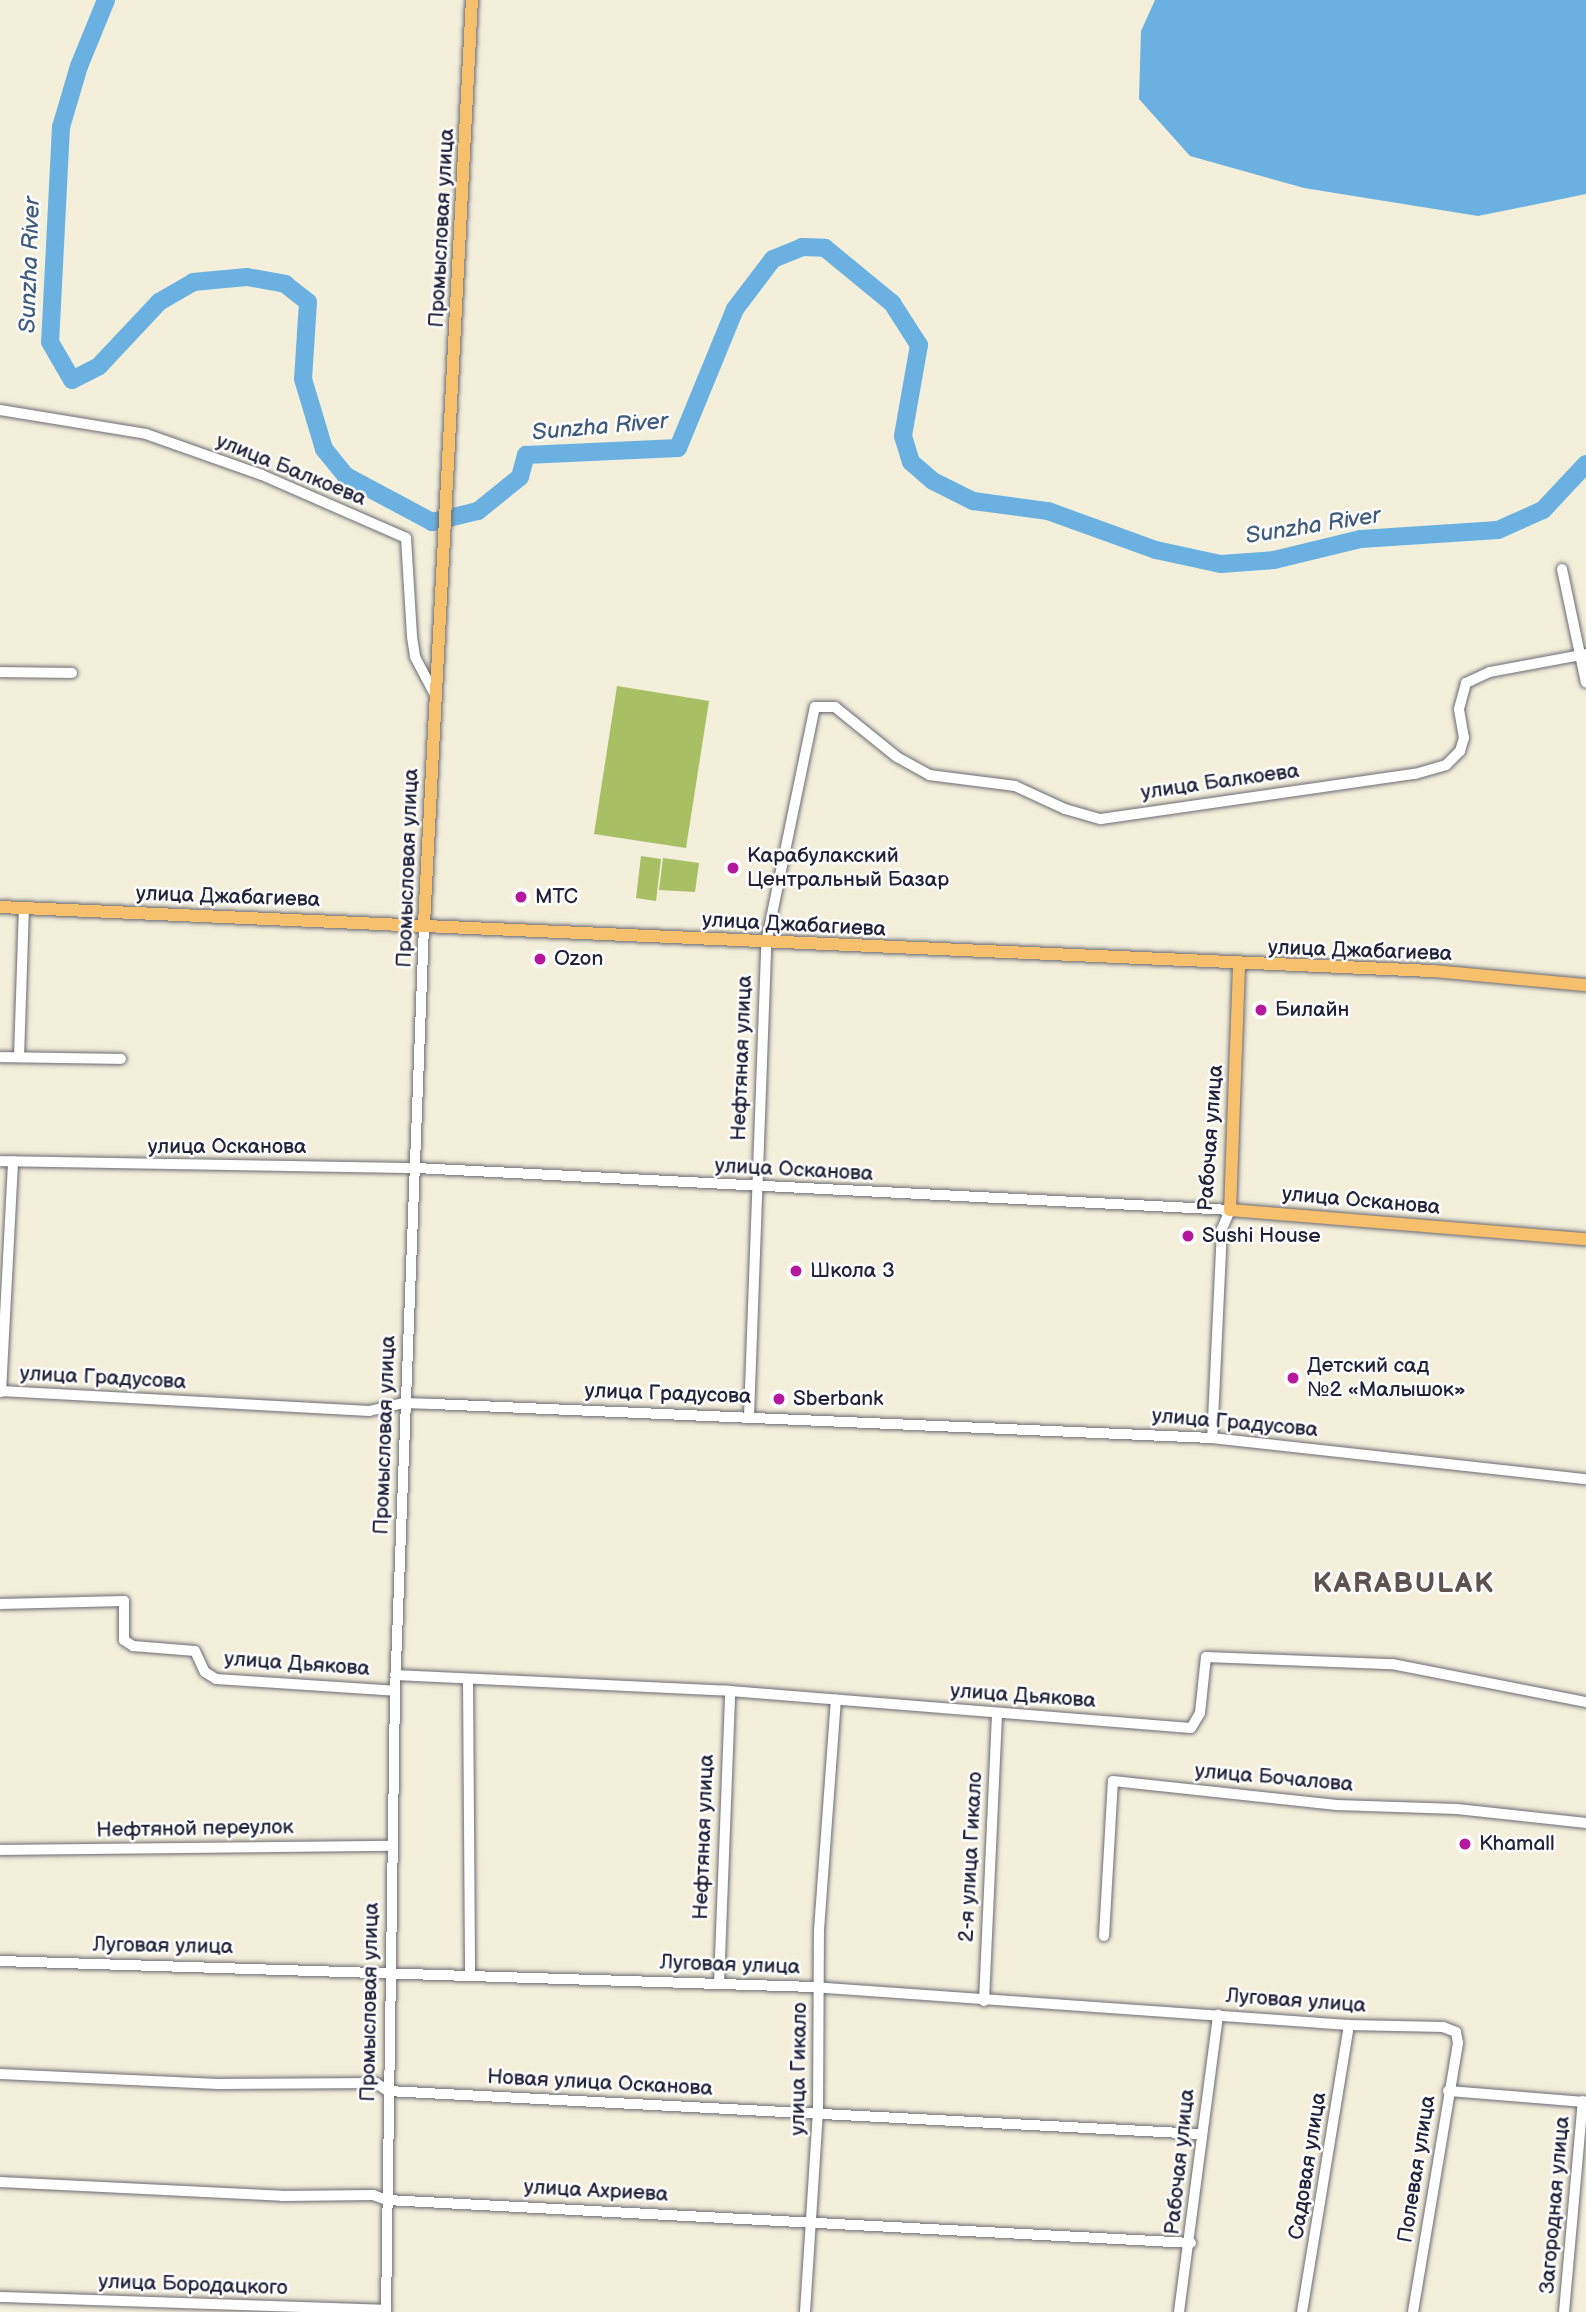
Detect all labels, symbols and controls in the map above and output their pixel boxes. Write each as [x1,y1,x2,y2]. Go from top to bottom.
street label: Промысловая улица [424,128,460,328]
water label: Sunzha River [14,196,46,334]
water label: Sunzha River [531,407,669,447]
street label: улица Балкоева [212,428,370,512]
water label: Sunzha River [1243,502,1383,550]
street label: улица Балкоева [1139,758,1301,806]
street label: Промысловая улица [392,768,424,968]
place label: Карабулакский Центральный Базар [747,843,949,893]
marker: Карабулакский Центральный Базар [725,860,741,876]
street label: улица Джабагиева [135,881,321,913]
place label: МТС [535,884,578,910]
marker: МТС [513,889,529,905]
street label: улица Джабагиева [701,908,887,942]
street label: улица Джабагиева [1267,935,1453,967]
place label: Ozon [554,946,603,972]
marker: Ozon [532,951,548,967]
street label: Нефтяная улица [727,975,757,1141]
place label: Билайн [1275,997,1349,1023]
marker: Билайн [1253,1002,1269,1018]
street label: Рабочая улица [1193,1064,1229,1212]
street label: улица Осканова [148,1134,306,1160]
street label: улица Осканова [714,1153,874,1187]
street label: улица Осканова [1281,1182,1441,1220]
place label: Sushi House [1202,1223,1321,1249]
marker: Sushi House [1180,1228,1196,1244]
place label: Школа 3 [810,1258,895,1284]
marker: Школа 3 [788,1263,804,1279]
street label: Промысловая улица [369,1335,401,1535]
place label: Детский сад №2 «Малышок» [1307,1353,1466,1403]
street label: улица Градусова [19,1361,187,1395]
marker: Детский сад №2 «Малышок» [1285,1370,1301,1386]
street label: улица Градусова [584,1378,752,1410]
place label: Sberbank [793,1386,883,1412]
marker: Sberbank [771,1391,787,1407]
street label: улица Градусова [1151,1403,1319,1443]
district label: KARABULAK [1314,1567,1494,1601]
street label: улица Дьякова [223,1646,371,1682]
street label: улица Дьякова [949,1678,1097,1714]
street label: Нефтяная улица [689,1754,719,1920]
street label: улица Бочалова [1194,1759,1354,1797]
street label: 2-я улица Гикало [954,1771,988,1943]
street label: Нефтяной переулок [96,1815,294,1843]
place label: Khamall [1479,1831,1555,1857]
marker: Khamall [1457,1836,1473,1852]
street label: Промысловая улица [356,1902,384,2102]
street label: Луговая улица [93,1932,233,1960]
street label: Луговая улица [659,1950,801,1980]
street label: Луговая улица [1225,1984,1367,2018]
street label: улица Гикало [785,2002,813,2136]
street label: Новая улица Осканова [487,2065,713,2101]
street label: Рабочая улица [1160,2088,1200,2236]
street label: Садовая улица [1284,2090,1332,2242]
street label: Полевая улица [1393,2093,1441,2245]
street label: Загородная улица [1535,2115,1575,2295]
street label: улица Ахриева [523,2175,669,2207]
street label: улица Бородацкого [98,2269,288,2301]

